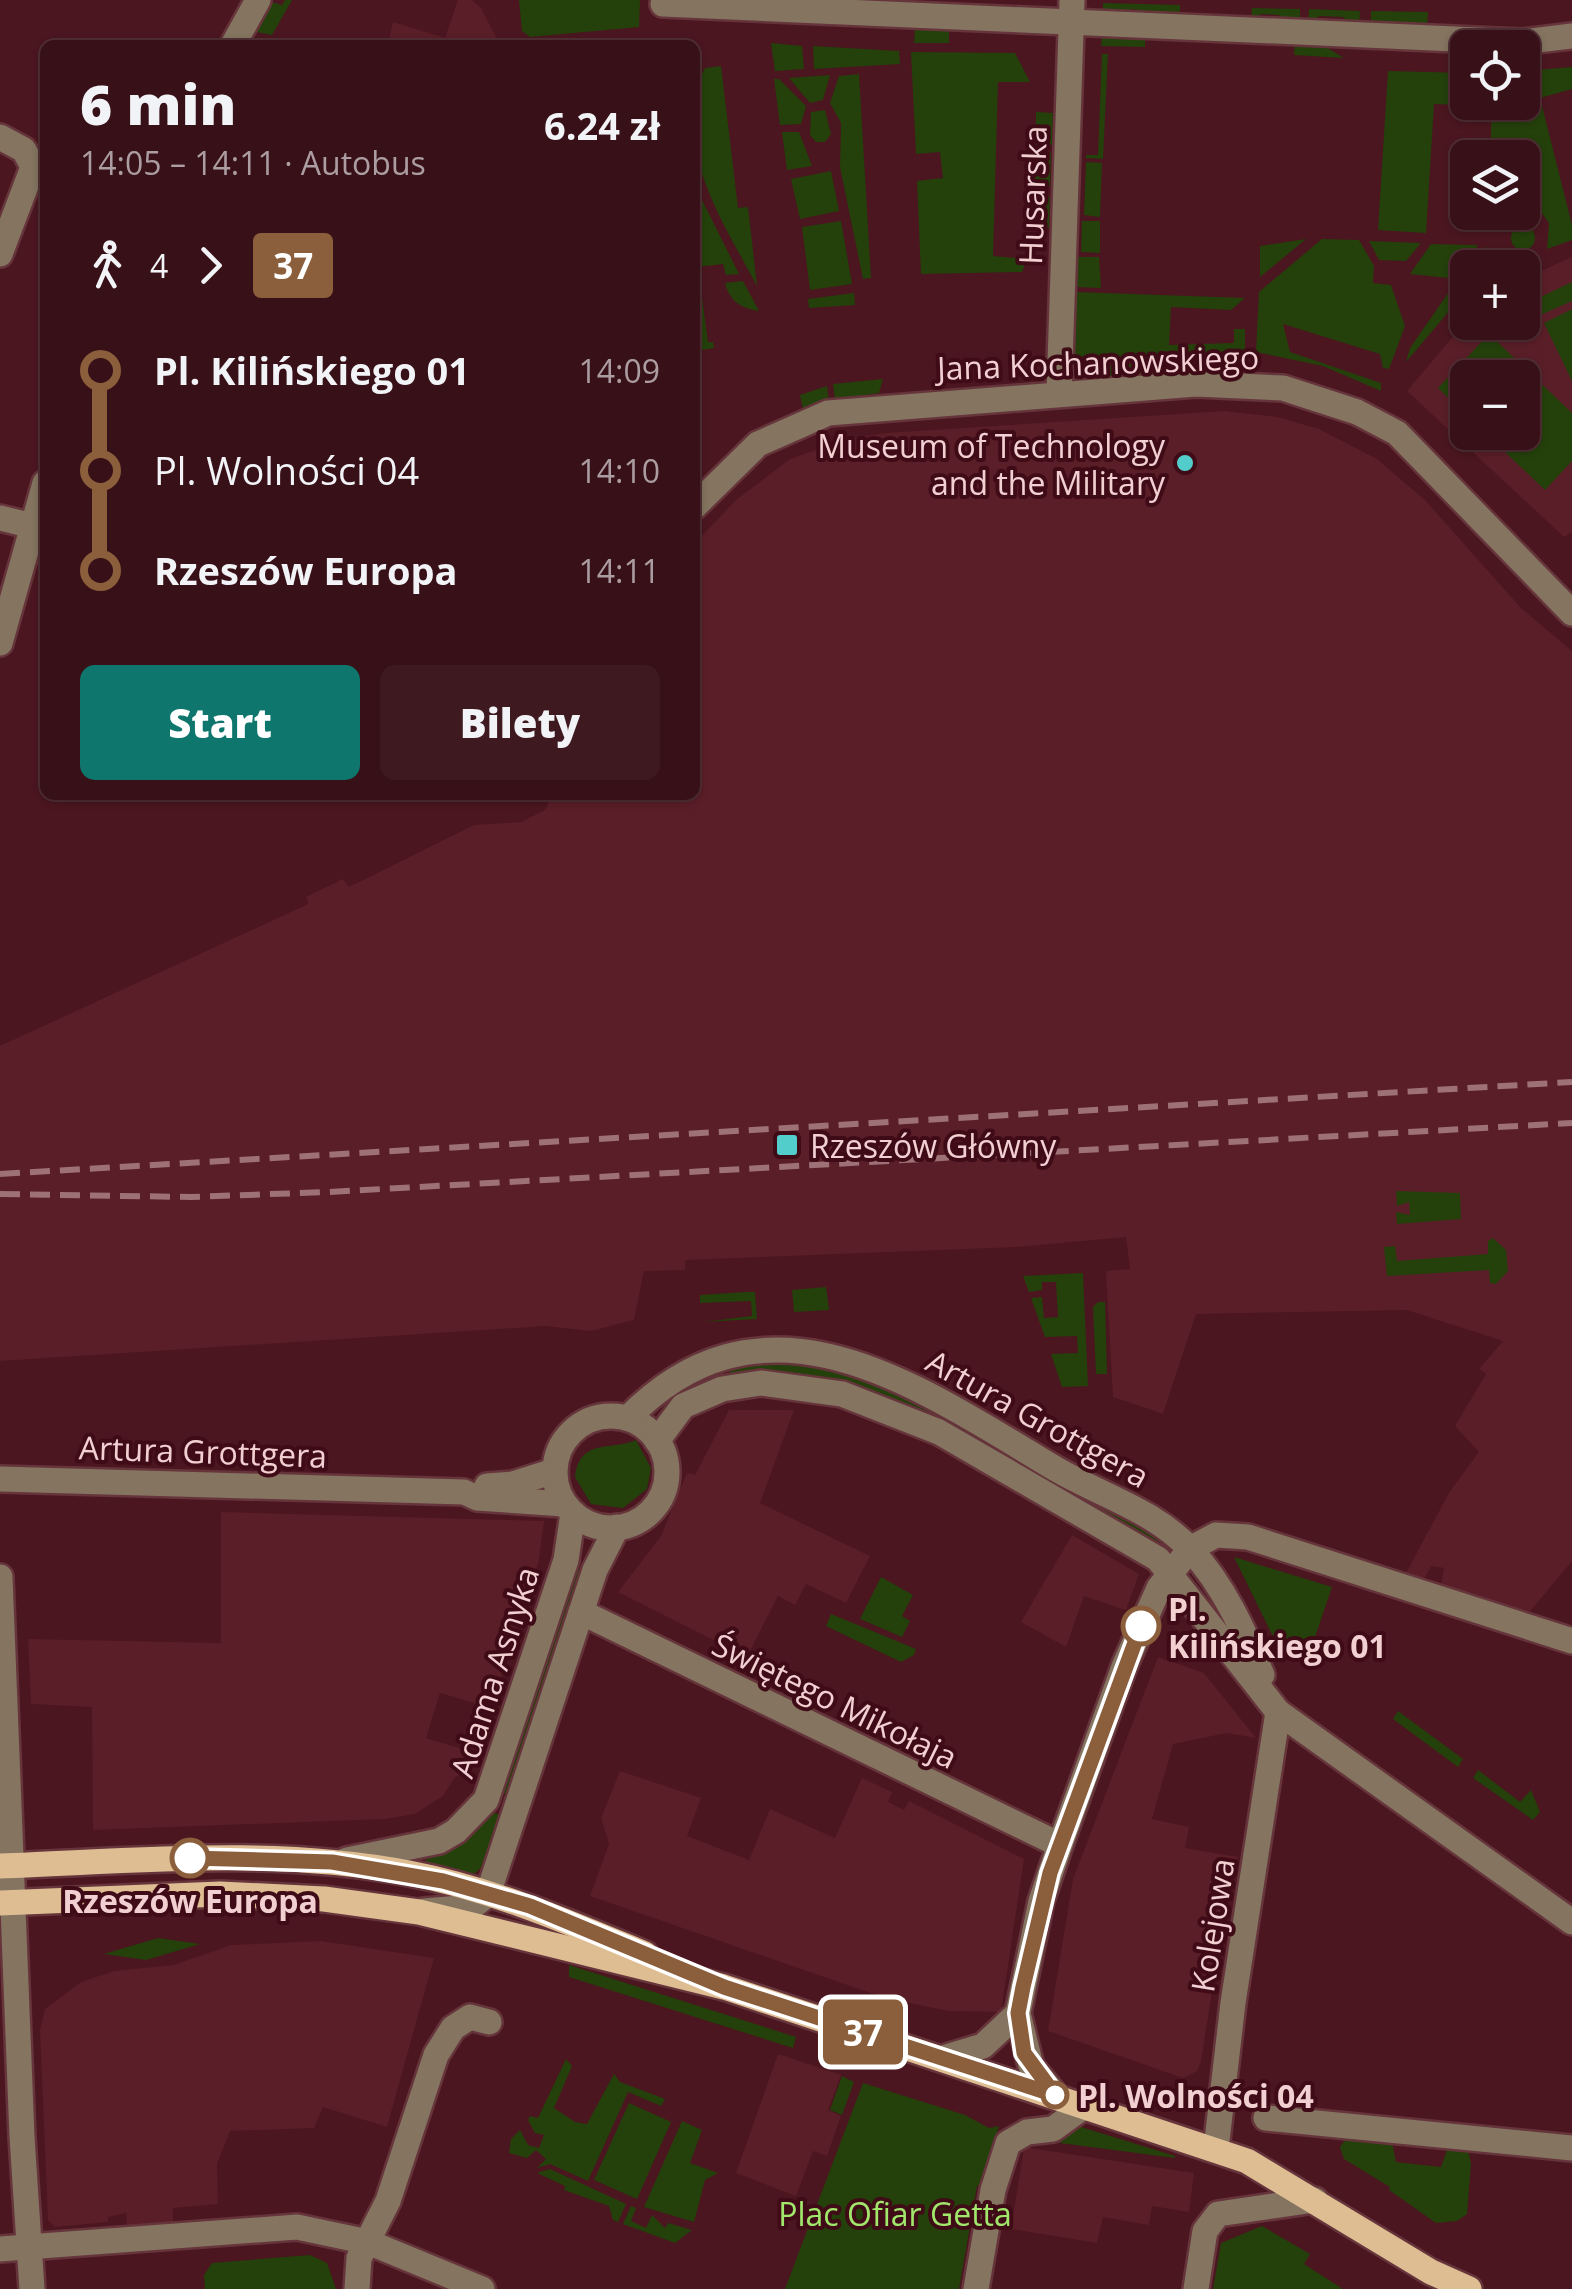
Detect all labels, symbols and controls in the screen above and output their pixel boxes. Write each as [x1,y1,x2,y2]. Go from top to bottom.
map controls [1450,30,1540,450]
button: locate [1450,30,1540,120]
text: 6 min [80,66,236,141]
text: 6.24 zł [544,99,660,151]
street label: Husarska [1008,125,1056,265]
button: layers [1450,140,1540,230]
text: 14:05 – 14:11 · Autobus [80,141,426,184]
icon: walk [80,238,135,293]
icon: forward [183,238,238,293]
text: 37 [273,242,313,289]
text: 4 [150,244,168,287]
button: + [1450,250,1540,340]
street label: Jana Kochanowskiego [933,335,1260,389]
text: Pl. Kilińskiego 01 [154,344,470,396]
text: 14:09 [578,349,660,392]
button: − [1450,360,1540,450]
place label: Museum of Technology and the Military [817,424,1166,504]
text: Pl. Wolności 04 [154,444,419,496]
text: 14:10 [578,449,660,492]
marker: Museum of Technology and the Military [1174,452,1196,474]
text: Rzeszów Europa [154,544,457,596]
text: 14:11 [578,549,660,592]
button: Start [80,665,360,780]
button: Bilety [380,665,660,780]
place label: Rzeszów Główny [810,1124,1057,1167]
marker: Rzeszów Główny [774,1132,800,1158]
street label: Artura Grottgera [919,1339,1157,1497]
street label: Artura Grottgera [78,1425,328,1477]
street label: Adama Asnyka [440,1561,548,1783]
place label: Pl. Kilińskiego 01 [1168,1587,1387,1667]
marker: Pl. Kilińskiego 01 [1122,1607,1160,1645]
street label: Świętego Mikołaja [705,1622,965,1778]
marker: Rzeszów Europa [171,1839,209,1877]
street label: Kolejowa [1180,1855,1244,1995]
place label: Rzeszów Europa [62,1879,318,1922]
line badge: 37 [818,2000,908,2064]
text: 37 [843,2009,883,2056]
place label: Pl. Wolności 04 [1078,2074,1314,2117]
marker: Pl. Wolności 04 [1042,2082,1068,2108]
park label: Plac Ofiar Getta [778,2192,1012,2235]

